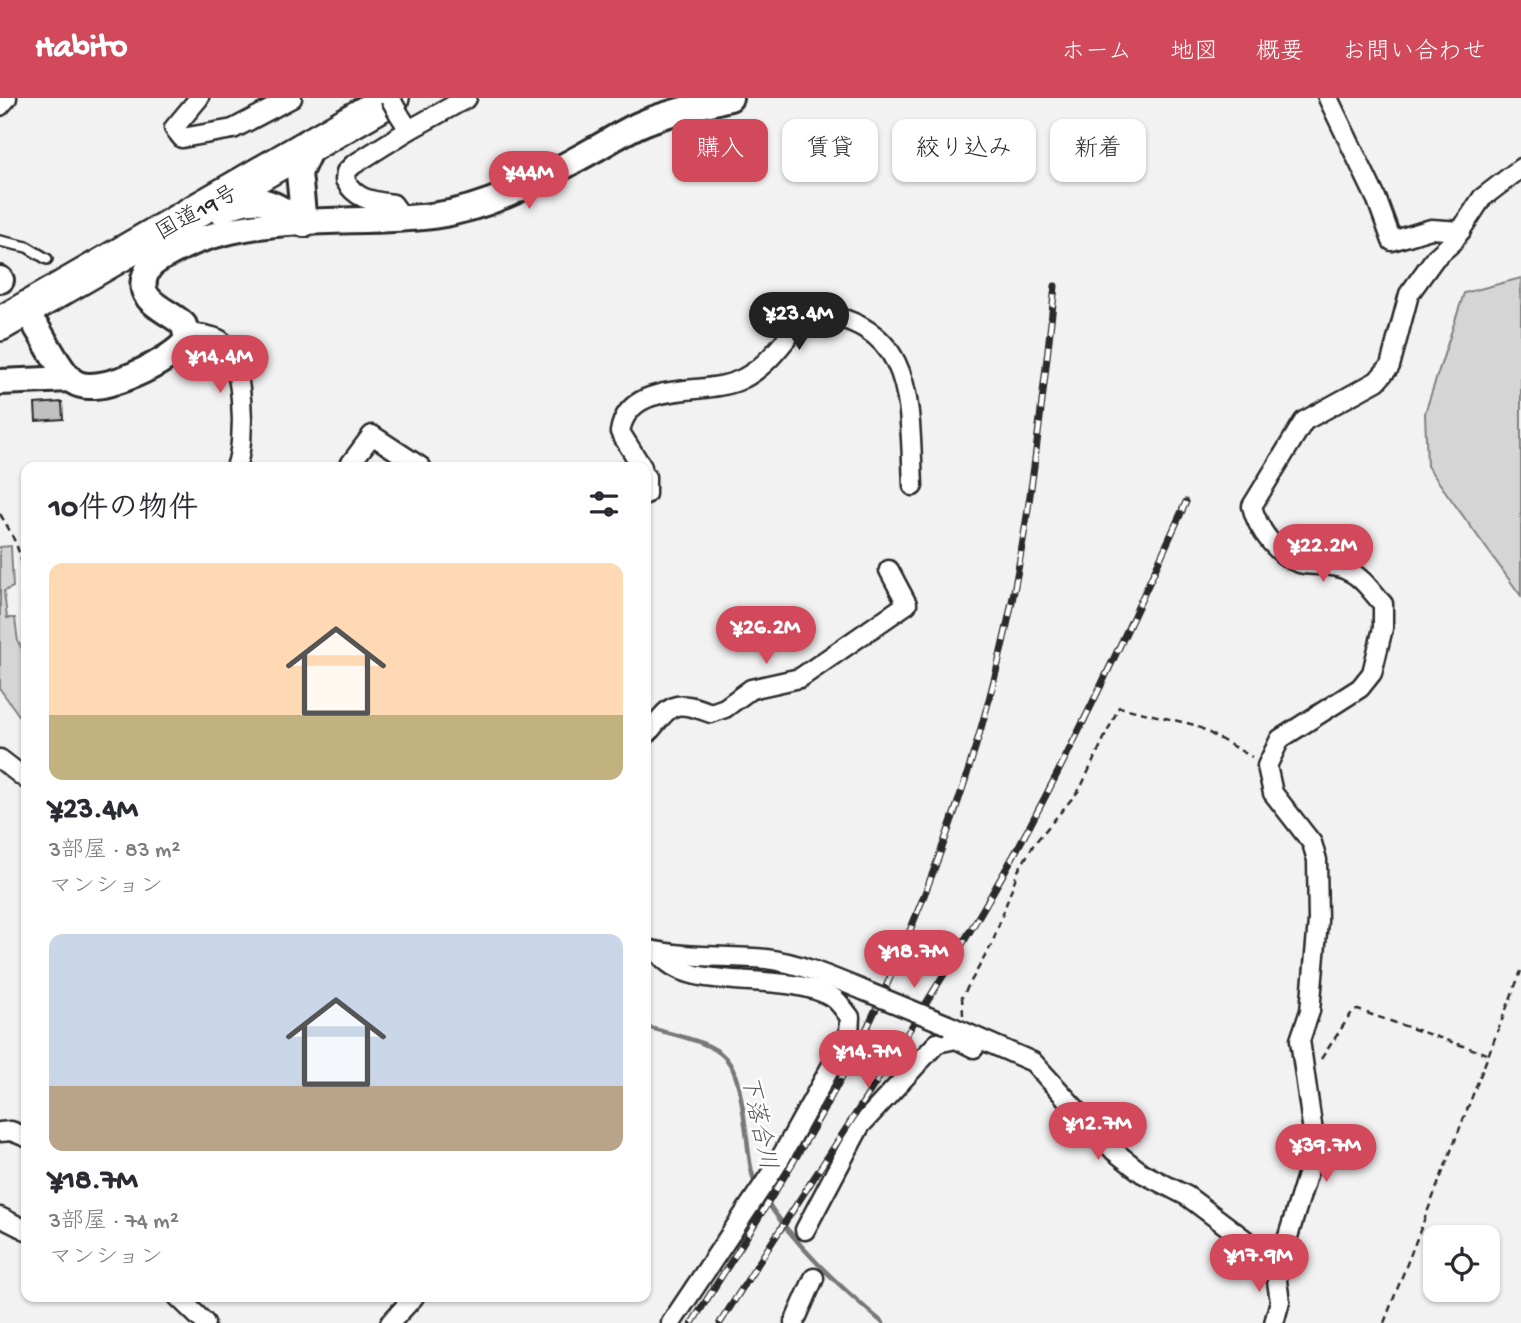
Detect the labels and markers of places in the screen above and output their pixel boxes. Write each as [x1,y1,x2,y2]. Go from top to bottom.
pin: ¥44M [488,152,570,211]
pin: ¥23.4M [742,292,856,352]
pin: ¥14.4M [163,336,277,395]
pin: ¥22.2M [1266,524,1380,584]
pin: ¥26.2M [709,606,823,666]
pin: ¥18.7M [857,930,971,990]
pin: ¥14.7M [811,1030,925,1090]
pin: ¥12.7M [1041,1102,1155,1162]
pin: ¥39.7M [1269,1124,1383,1184]
pin: ¥17.9M [1202,1234,1316,1294]

